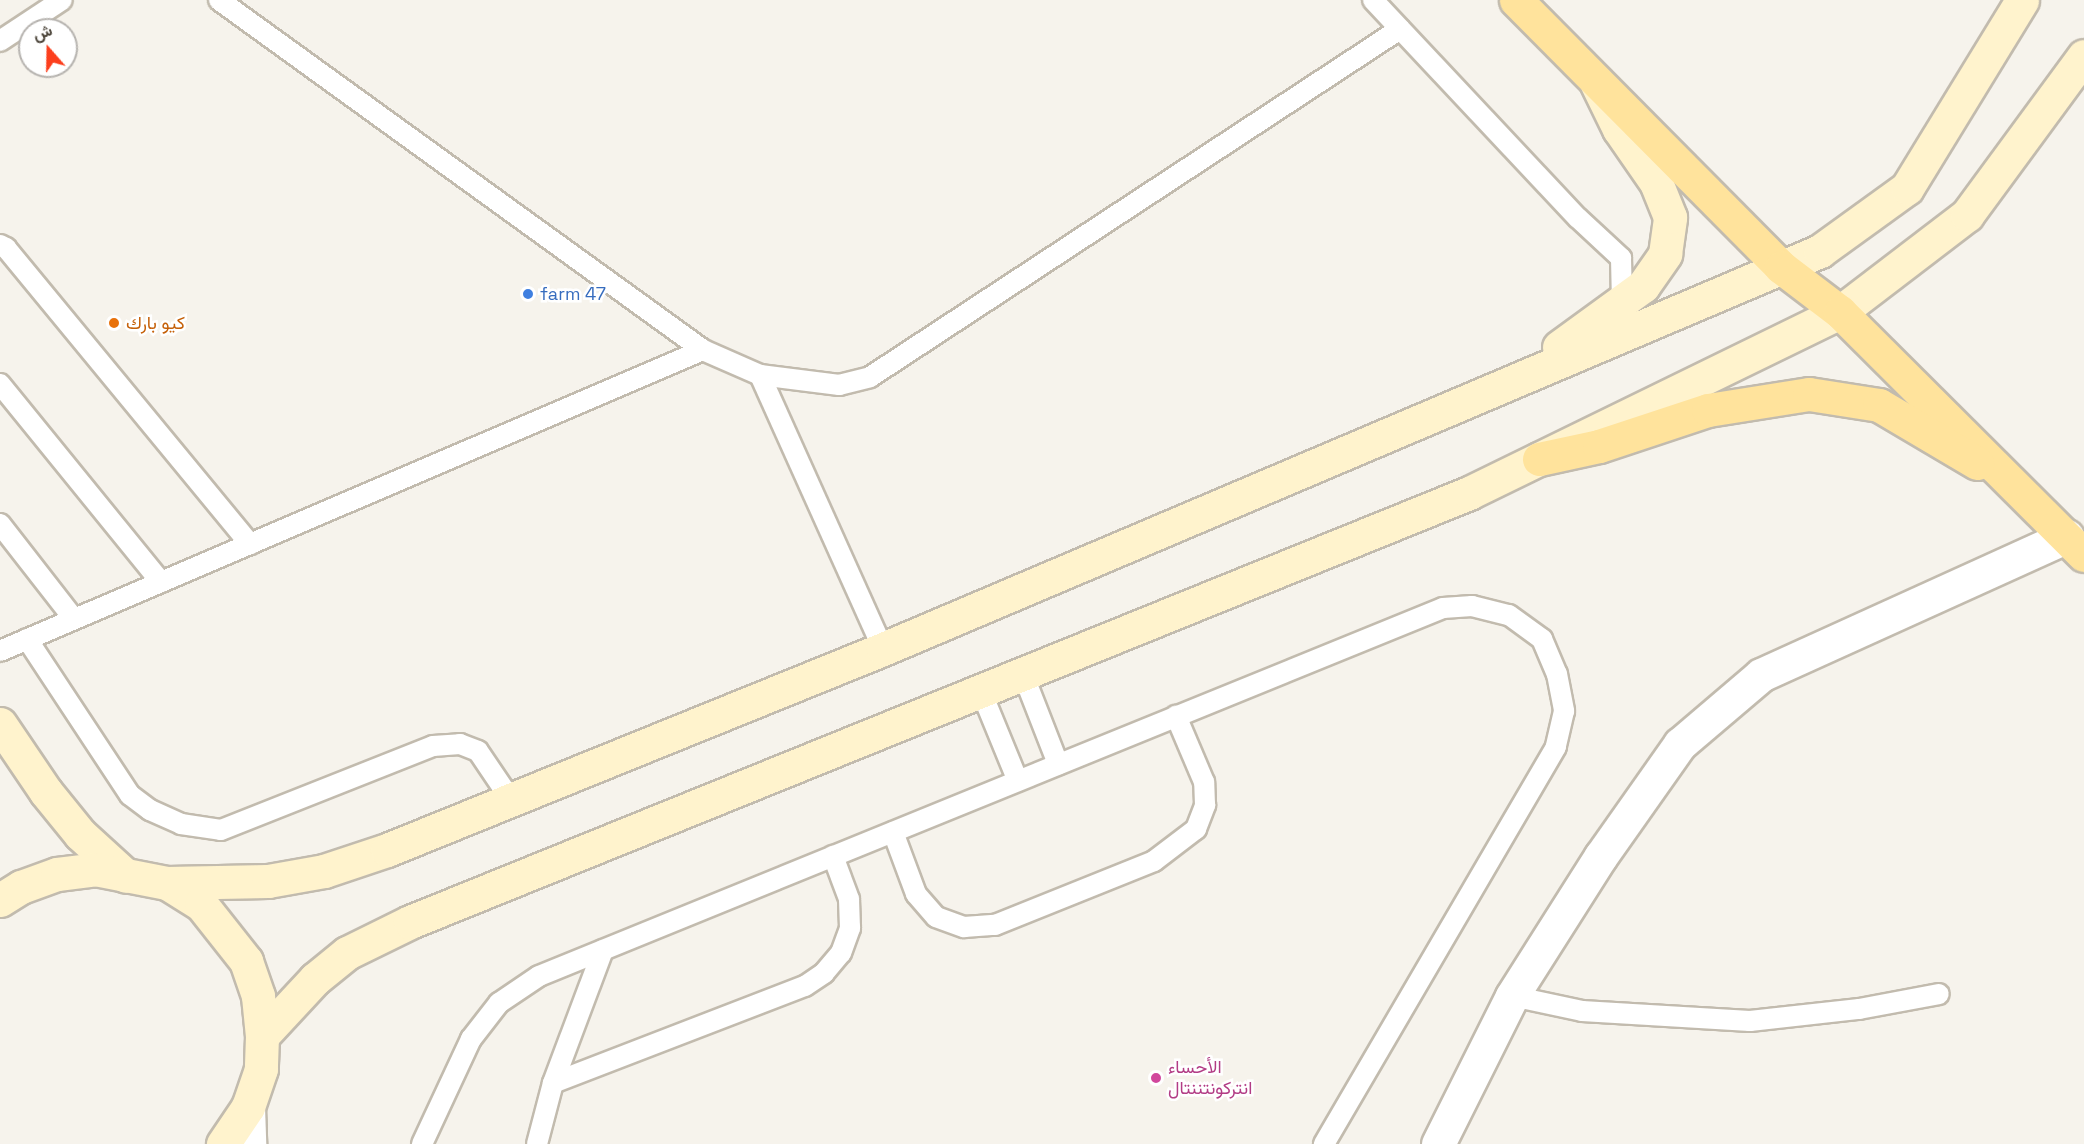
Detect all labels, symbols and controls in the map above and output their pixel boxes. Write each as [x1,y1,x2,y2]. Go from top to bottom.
north arrow [18,18,78,78]
text: ش [30,19,55,46]
place label: farm 47 [540,283,606,305]
marker: farm 47 [521,287,535,301]
place label: كيو بارك [126,312,185,334]
marker: كيو بارك [107,316,121,330]
place label: الأحساء انتركونتننتال [1168,1057,1252,1100]
marker: الأحساء انتركونتننتال [1149,1071,1163,1085]

